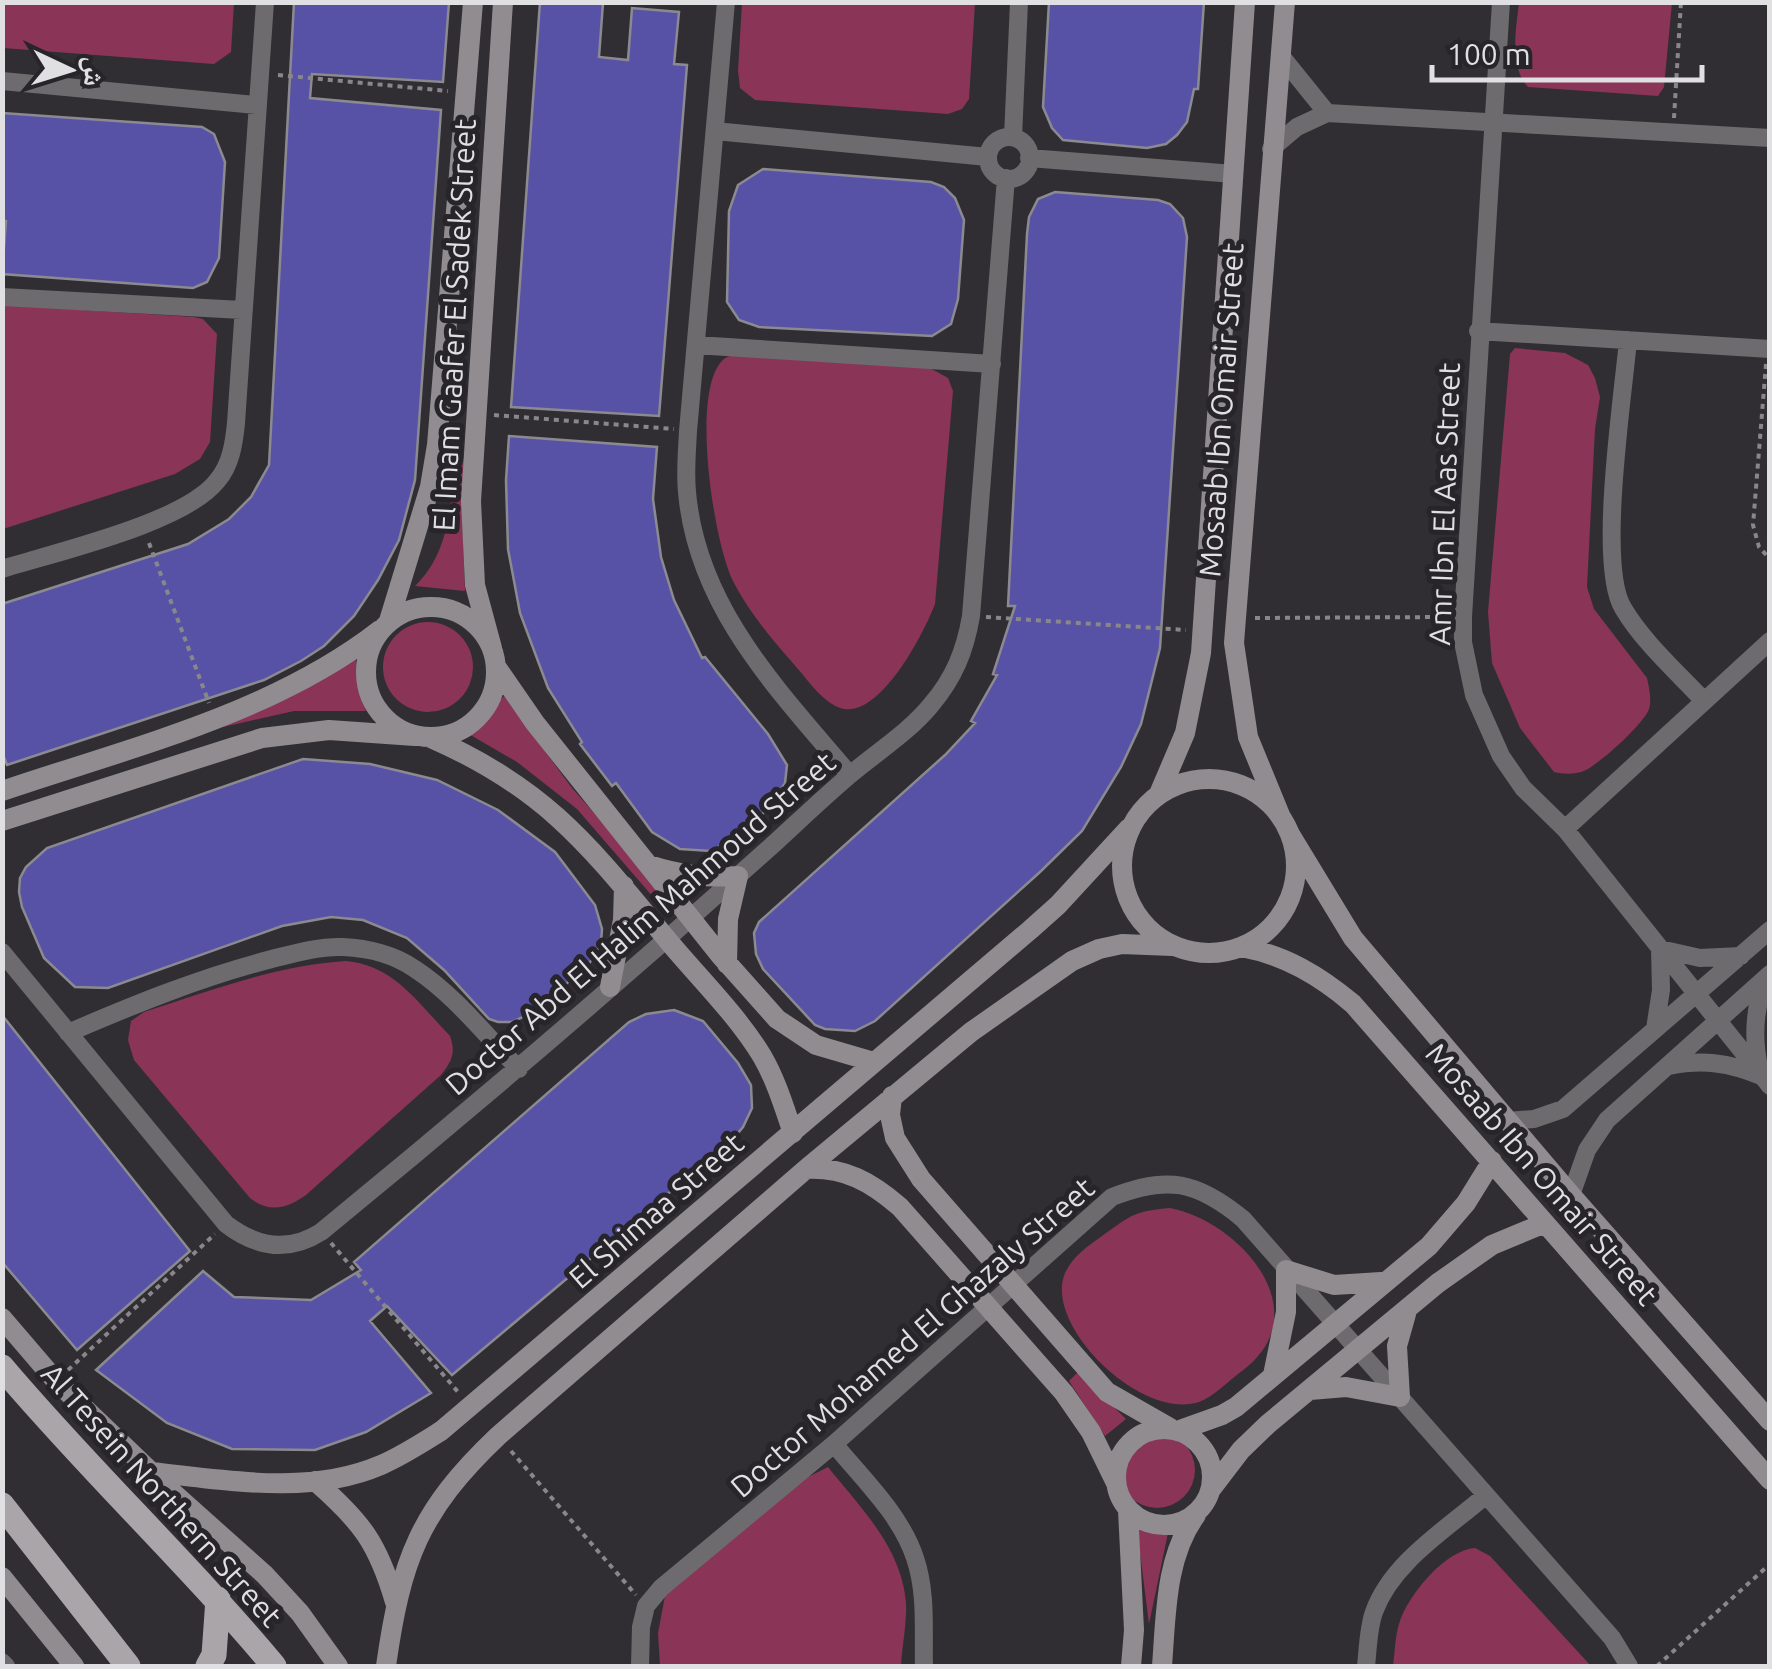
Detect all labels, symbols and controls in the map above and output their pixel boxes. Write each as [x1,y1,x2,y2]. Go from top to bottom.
north arrow [20,20,120,120]
scale bar [1432,20,1702,82]
text: 100 m [1447,37,1531,71]
text: ش [77,56,112,88]
street label: El Imam Gaafer El Sadek Street [426,118,482,532]
street label: Mosaab Ibn Omair Street [1192,242,1250,578]
street label: Amr Ibn El Aas Street [1422,362,1466,646]
street label: Doctor Abd El Halim Mahmoud Street [438,744,842,1101]
street label: Mosaab Ibn Omair Street [1419,1036,1665,1312]
street label: El Shimaa Street [562,1125,750,1295]
street label: Doctor Mohamed El Ghazaly Street [724,1170,1100,1504]
street label: Al Tesein Northern Street [35,1357,289,1634]

